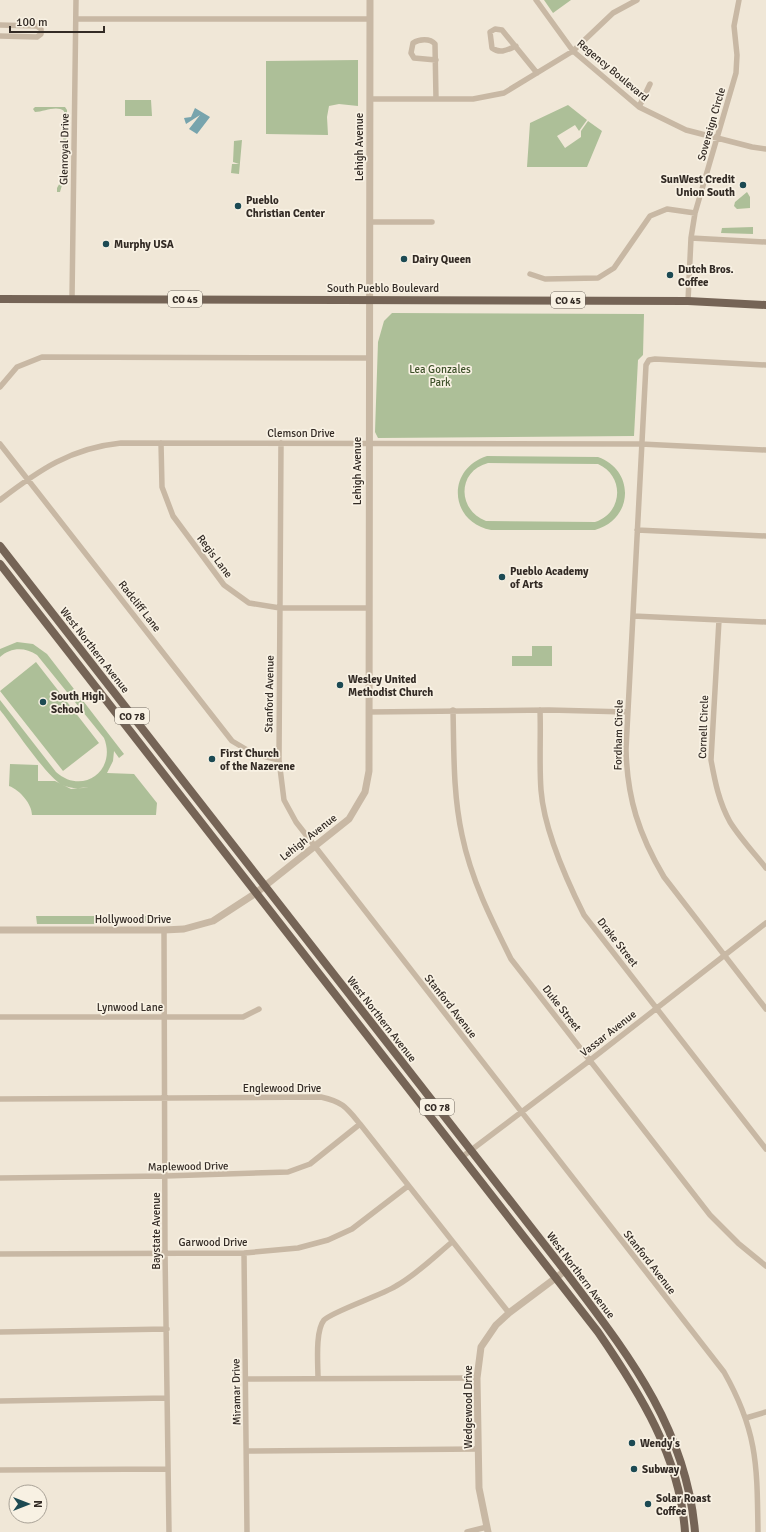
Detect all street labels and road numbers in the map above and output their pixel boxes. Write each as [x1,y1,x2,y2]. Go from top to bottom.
street label: Regency Boulevard [574,37,651,104]
street label: Sovereign Circle [695,86,728,162]
street label: Glenroyal Drive [57,113,72,185]
street label: Lehigh Avenue [353,113,366,181]
street label: South Pueblo Boulevard [327,282,439,295]
road number: CO 45 [168,291,202,307]
road number: CO 45 [551,292,585,308]
street label: Clemson Drive [267,427,335,440]
street label: Lehigh Avenue [351,437,364,505]
street label: Regis Lane [194,532,235,580]
street label: Radcliff Lane [116,578,164,634]
street label: West Northern Avenue [57,605,132,696]
street label: Stanford Avenue [262,655,277,733]
street label: Cornell Circle [696,695,711,759]
street label: Fordham Circle [611,699,626,771]
road number: CO 78 [115,708,149,724]
street label: Lehigh Avenue [277,811,339,864]
street label: Hollywood Drive [95,913,171,926]
street label: Drake Street [594,915,641,969]
street label: Stanford Avenue [422,972,480,1041]
street label: West Northern Avenue [344,974,419,1065]
street label: Duke Street [540,983,584,1034]
street label: Lynwood Lane [97,1001,163,1014]
street label: Vassar Avenue [578,1007,639,1059]
street label: Englewood Drive [243,1082,321,1095]
road number: CO 78 [420,1099,454,1115]
street label: Maplewood Drive [147,1159,229,1174]
street label: Baystate Avenue [150,1192,163,1270]
street label: Stanford Avenue [621,1228,679,1297]
street label: West Northern Avenue [544,1229,617,1321]
street label: Garwood Drive [178,1236,248,1249]
street label: Miramar Drive [229,1358,244,1426]
street label: Wedgewood Drive [462,1365,475,1449]

